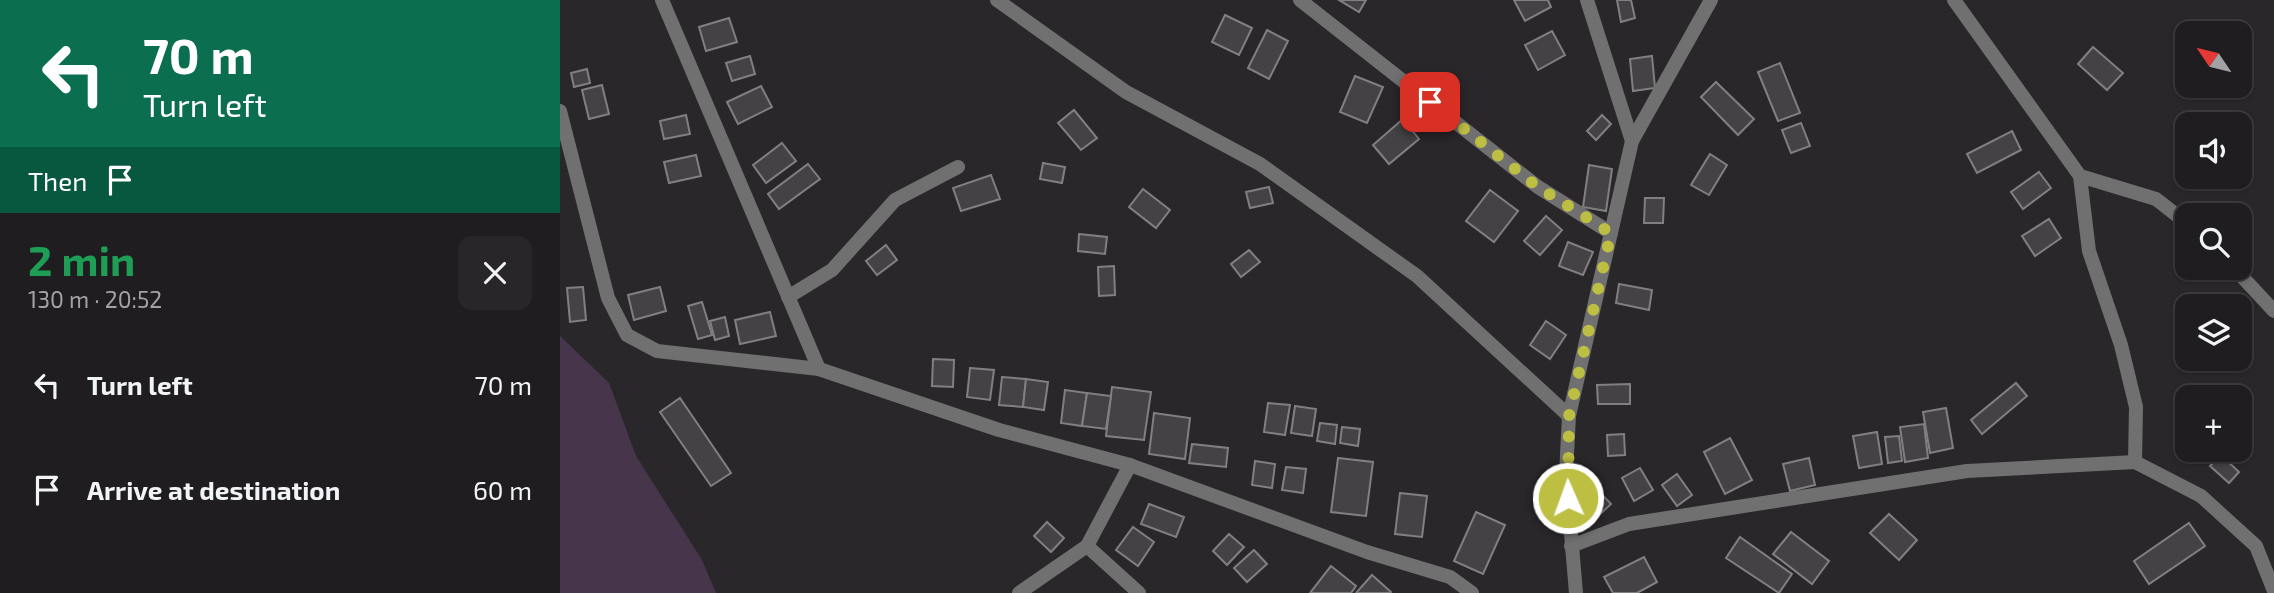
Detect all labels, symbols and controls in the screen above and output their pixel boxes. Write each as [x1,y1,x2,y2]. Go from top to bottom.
north arrow [2175,21,2252,98]
map controls [2175,21,2252,462]
text: 70 m [143,25,254,84]
icon: left [28,28,119,119]
pin [1400,72,1460,132]
icon: arrive [1411,83,1449,121]
text: Turn left [143,85,267,123]
button: sound [2175,112,2252,189]
icon: arrive [101,161,139,199]
text: Then [28,165,87,196]
button: search [2175,203,2252,280]
text: 2 min [28,234,135,284]
button: close [458,236,532,310]
text: 130 m · 20:52 [28,285,162,313]
button: layers [2175,294,2252,371]
icon: left [28,366,66,404]
text: Turn left [87,369,193,400]
text: 70 m [474,369,532,400]
button: + [2175,385,2252,462]
position arrow [1531,461,1605,535]
icon: arrive [28,471,66,509]
text: Arrive at destination [87,474,340,505]
text: 60 m [473,474,532,505]

